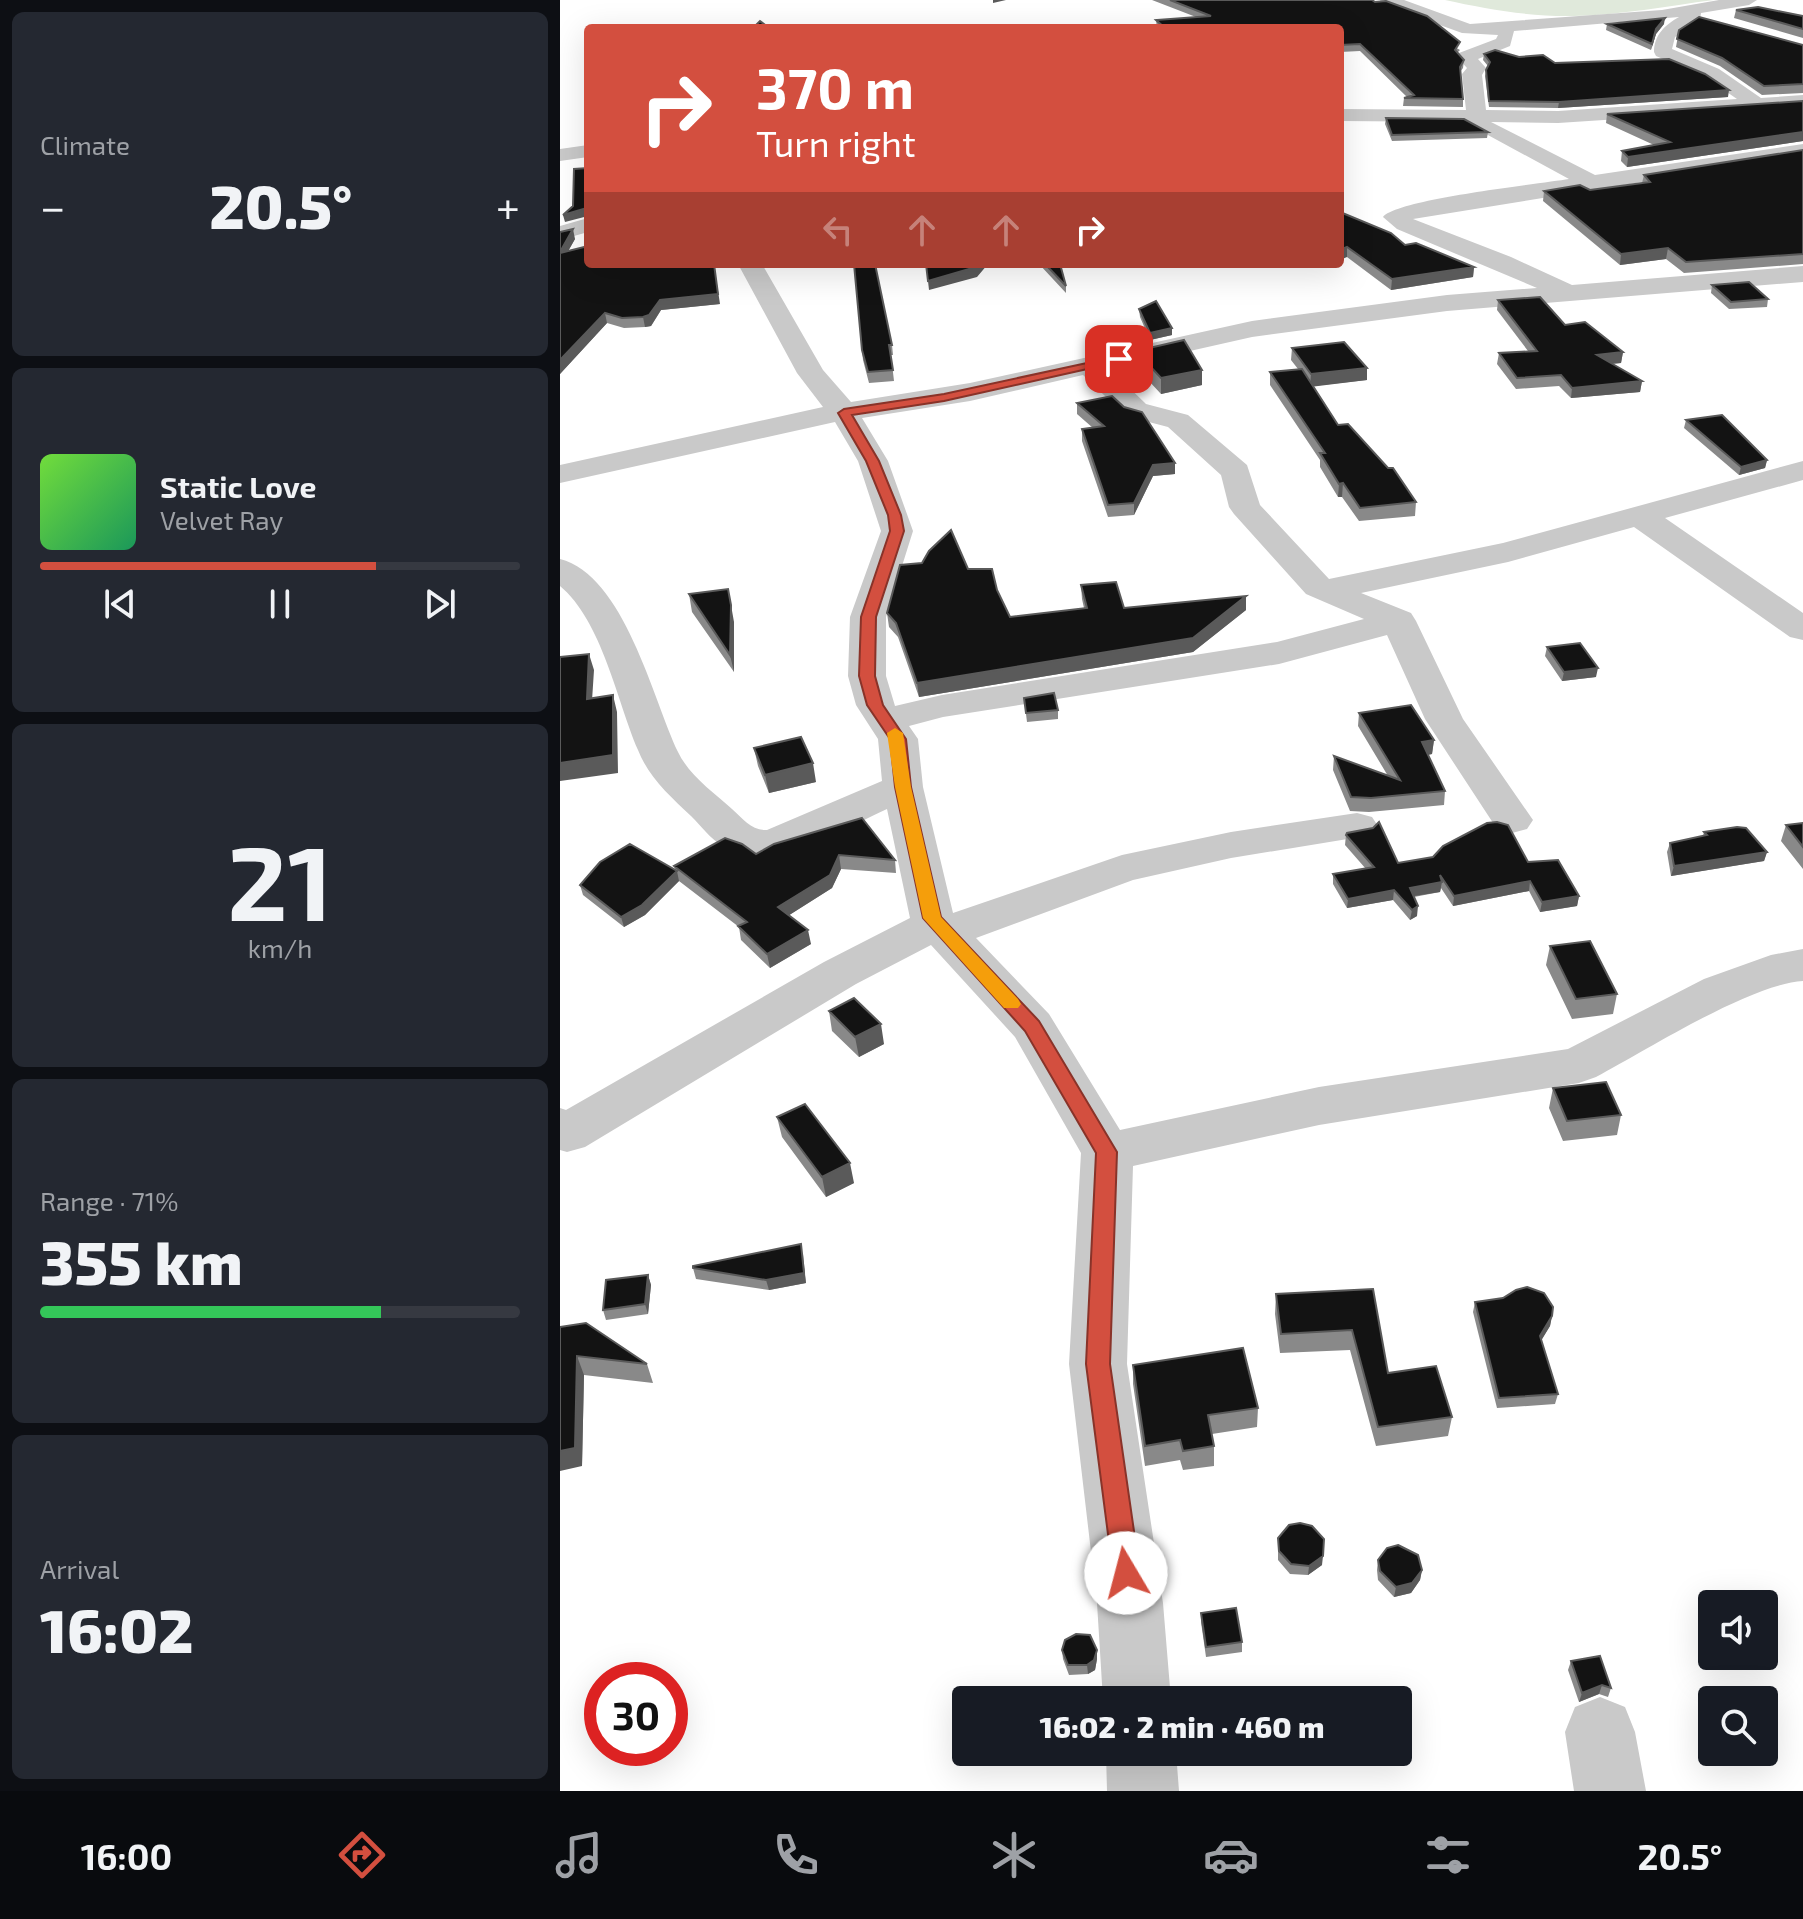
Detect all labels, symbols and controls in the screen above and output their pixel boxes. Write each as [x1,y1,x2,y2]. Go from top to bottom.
text: 370 m [756,53,914,120]
icon: right [624,56,728,160]
text: Turn right [756,121,916,164]
text: Climate [40,129,130,160]
text: 20.5° [209,169,352,241]
text: − [40,179,66,232]
text: + [496,179,520,232]
icon: left [816,208,860,252]
icon: ahead [900,208,944,252]
icon: ahead [984,208,1028,252]
icon: right [1068,208,1112,252]
pin [1085,325,1153,393]
icon: arrive [1097,337,1141,381]
text: Static Love [160,468,316,504]
text: Velvet Ray [160,504,283,535]
icon: previous [98,582,142,626]
icon: pause [258,582,302,626]
icon: next [418,582,462,626]
text: 21 [227,817,333,942]
text: km/h [248,932,312,963]
text: Range · 71% [40,1185,178,1216]
text: 355 km [40,1225,243,1297]
position arrow [1084,1531,1168,1615]
text: Arrival [40,1553,119,1584]
map controls [1698,1590,1778,1766]
button: sound [1698,1590,1778,1670]
text: 16:02 [40,1593,193,1665]
speed limit sign: 30 [584,1662,688,1766]
button: search [1698,1686,1778,1766]
text: 16:02 · 2 min · 460 m [1039,1708,1325,1744]
icon: directions [334,1827,390,1883]
icon: music [551,1827,607,1883]
icon: phone [768,1827,824,1883]
icon: climate [986,1827,1042,1883]
icon: car [1203,1827,1259,1883]
icon: filters [1420,1827,1476,1883]
text: 16:00 [81,1834,172,1877]
text: 20.5° [1638,1834,1722,1877]

